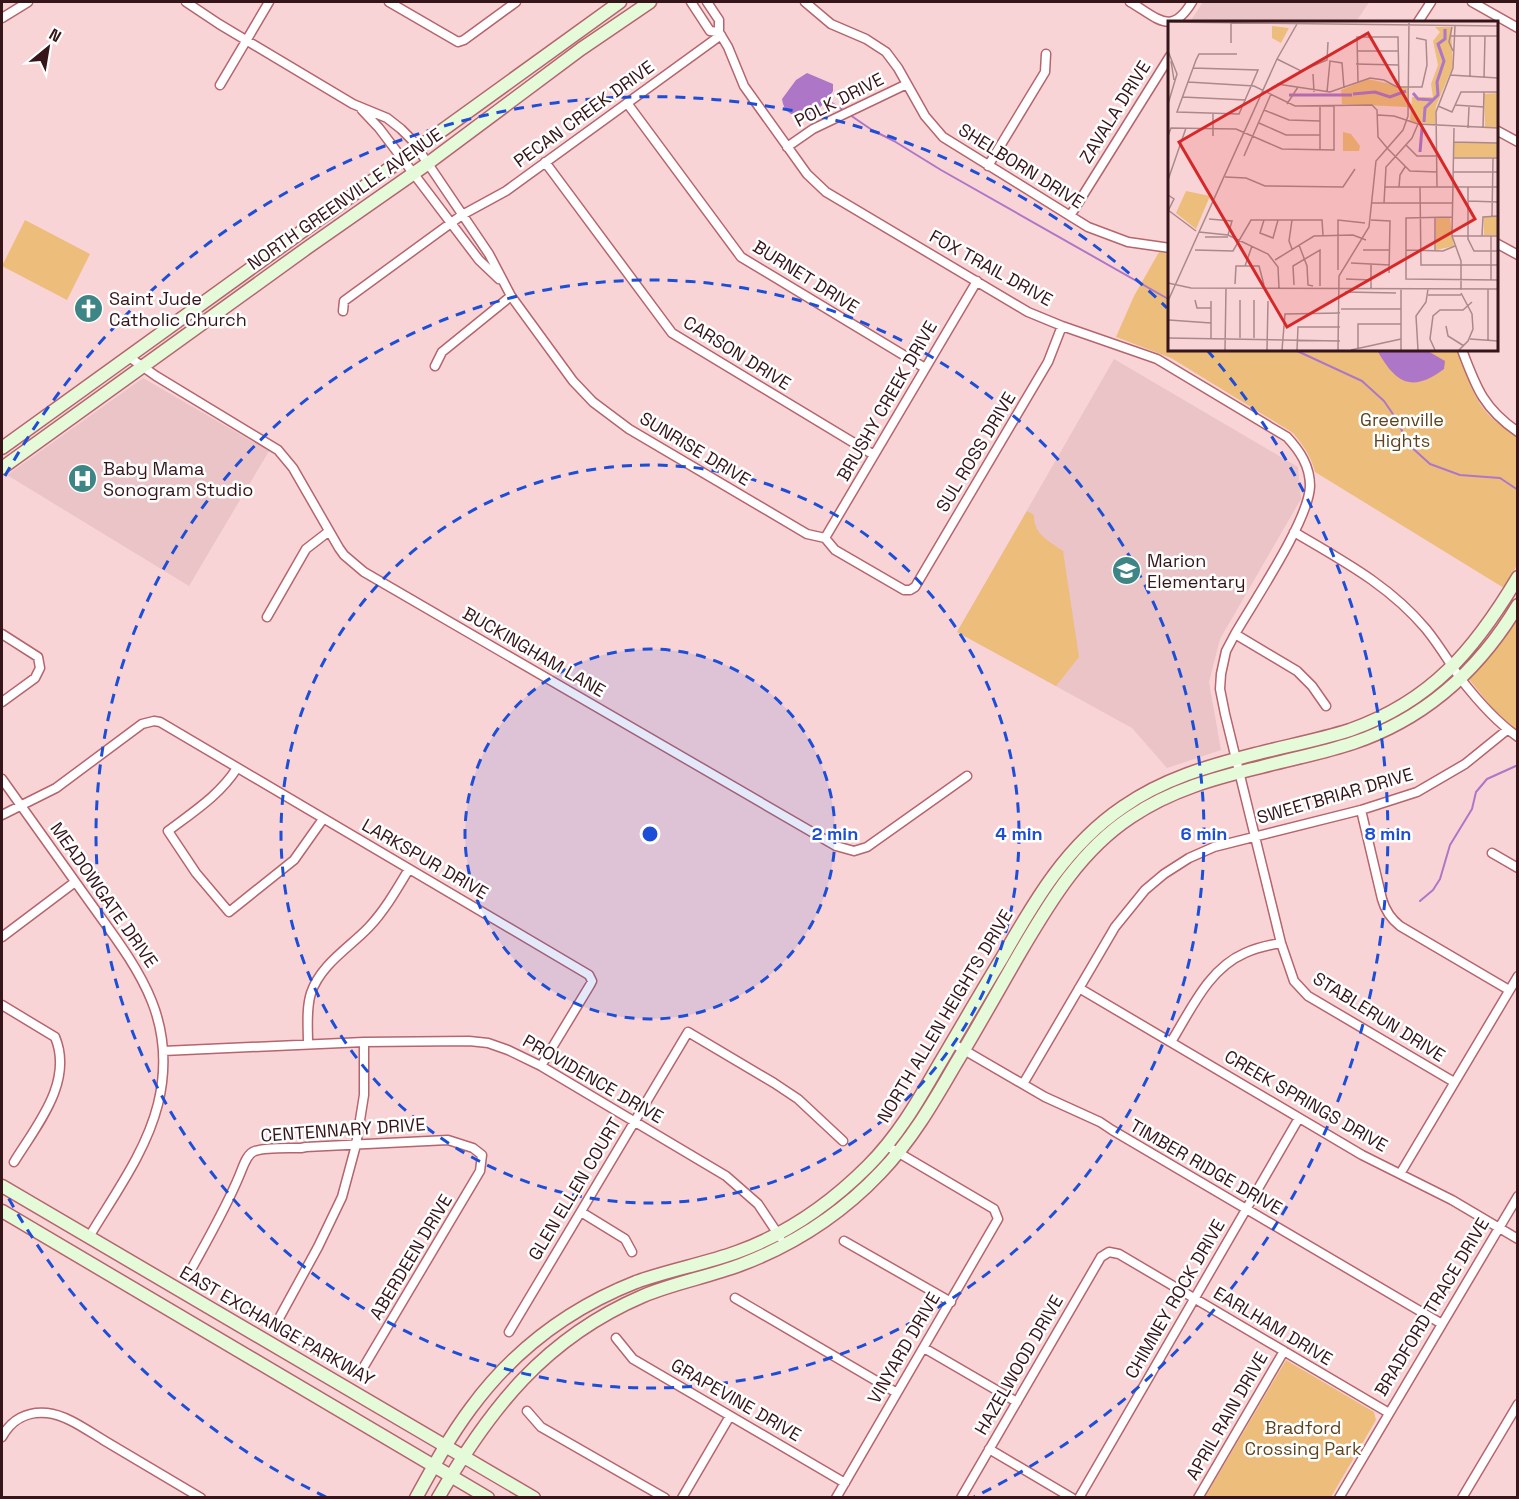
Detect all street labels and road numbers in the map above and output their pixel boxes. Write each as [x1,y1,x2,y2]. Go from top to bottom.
street label: PECAN CREEK DRIVE [509,55,658,172]
street label: ZAVALA DRIVE [1074,56,1155,167]
street label: POLK DRIVE [790,67,887,132]
street label: SHELBORN DRIVE [954,118,1088,213]
street label: NORTH GREENVILLE AVENUE [243,122,447,275]
street label: FOX TRAIL DRIVE [926,224,1057,311]
street label: BURNET DRIVE [749,235,864,318]
street label: CARSON DRIVE [679,310,795,395]
street label: BRUSHY CREEK DRIVE [831,317,942,485]
street label: SUL ROSS DRIVE [931,387,1020,516]
street label: SUNRISE DRIVE [636,406,755,491]
street label: BUCKINGHAM LANE [459,601,610,702]
street label: SWEETBRIAR DRIVE [1254,762,1416,829]
street label: LARKSPUR DRIVE [358,813,493,904]
street label: MEADOWGATE DRIVE [45,817,163,972]
street label: NORTH ALLEN HEIGHTS DRIVE [872,905,1017,1126]
street label: STABLERUN DRIVE [1309,967,1450,1067]
street label: PROVIDENCE DRIVE [519,1029,668,1128]
street label: CREEK SPRINGS DRIVE [1220,1044,1392,1157]
street label: CENTENNARY DRIVE [260,1112,426,1147]
street label: GLEN ELLEN COURT [523,1113,626,1264]
street label: TIMBER RIDGE DRIVE [1126,1114,1286,1219]
street label: ABERDEEN DRIVE [364,1190,457,1324]
street label: BRADFORD TRACE DRIVE [1369,1213,1494,1400]
street label: CHIMNEY ROCK DRIVE [1120,1215,1230,1383]
street label: EAST EXCHANGE PARKWAY [176,1260,379,1391]
street label: EARLHAM DRIVE [1209,1281,1337,1370]
street label: VINYARD DRIVE [862,1288,945,1408]
street label: HAZELWOOD DRIVE [969,1291,1068,1439]
street label: APRIL RAIN DRIVE [1180,1347,1273,1484]
street label: GRAPEVINE DRIVE [667,1353,806,1446]

